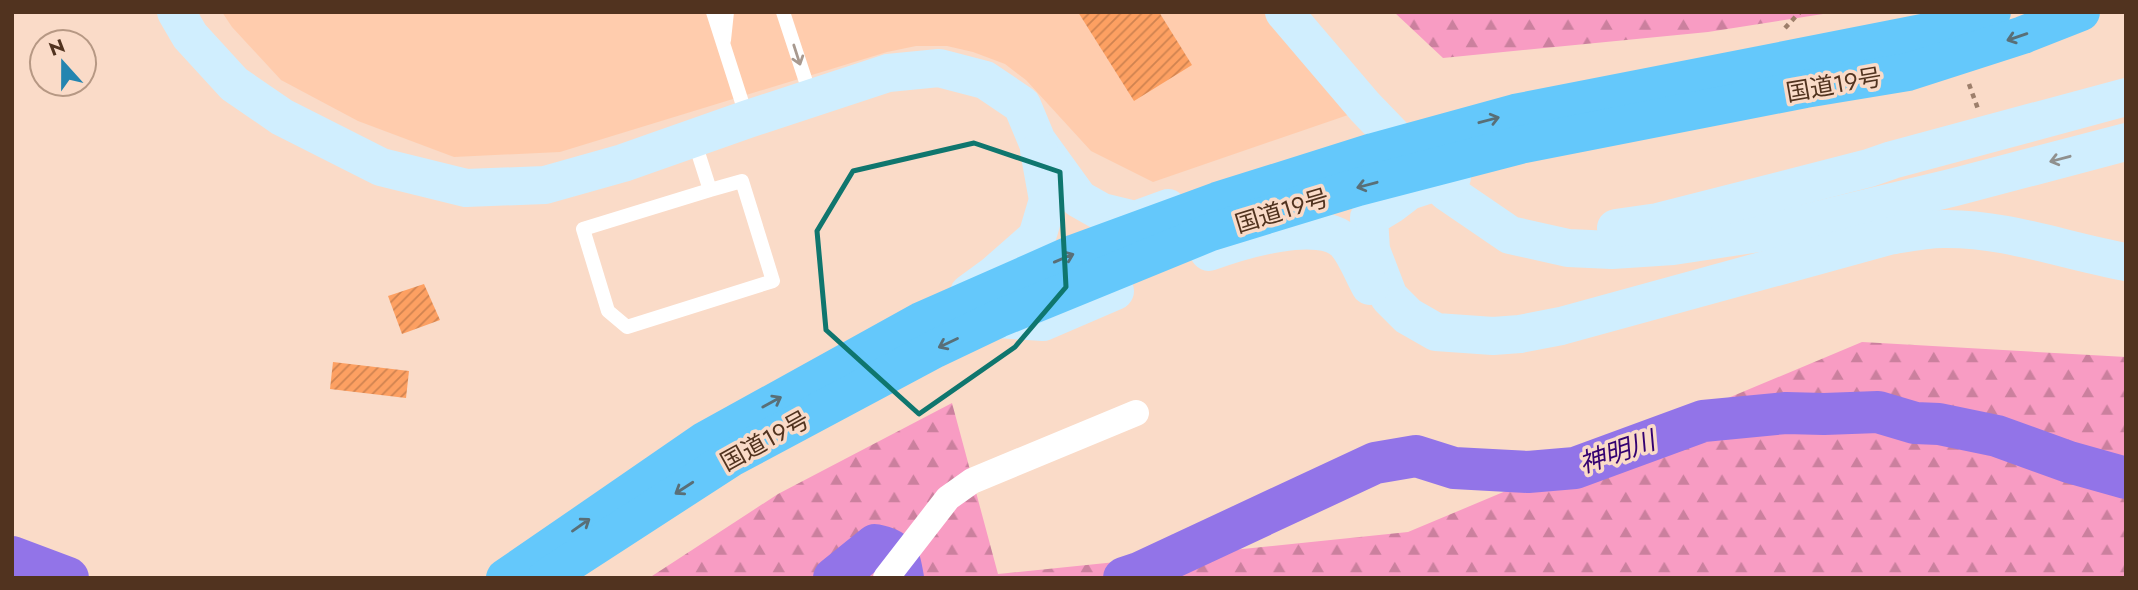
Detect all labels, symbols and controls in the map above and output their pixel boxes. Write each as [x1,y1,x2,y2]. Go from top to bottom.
north arrow [28,28,98,98]
one-way arrow [2007,31,2029,44]
text: N [45,32,69,63]
one-way arrow [792,44,804,66]
street label: 国道19号 [1783,59,1885,110]
one-way arrow [1478,113,1500,126]
one-way arrow [2049,153,2072,166]
one-way arrow [1356,179,1378,192]
street label: 国道19号 [1231,180,1333,241]
one-way arrow [1052,251,1074,264]
one-way arrow [938,336,959,350]
one-way arrow [762,395,782,409]
street label: 国道19号 [714,402,815,479]
water label: 神明川 [1574,420,1663,483]
one-way arrow [675,481,695,495]
one-way arrow [571,518,590,532]

